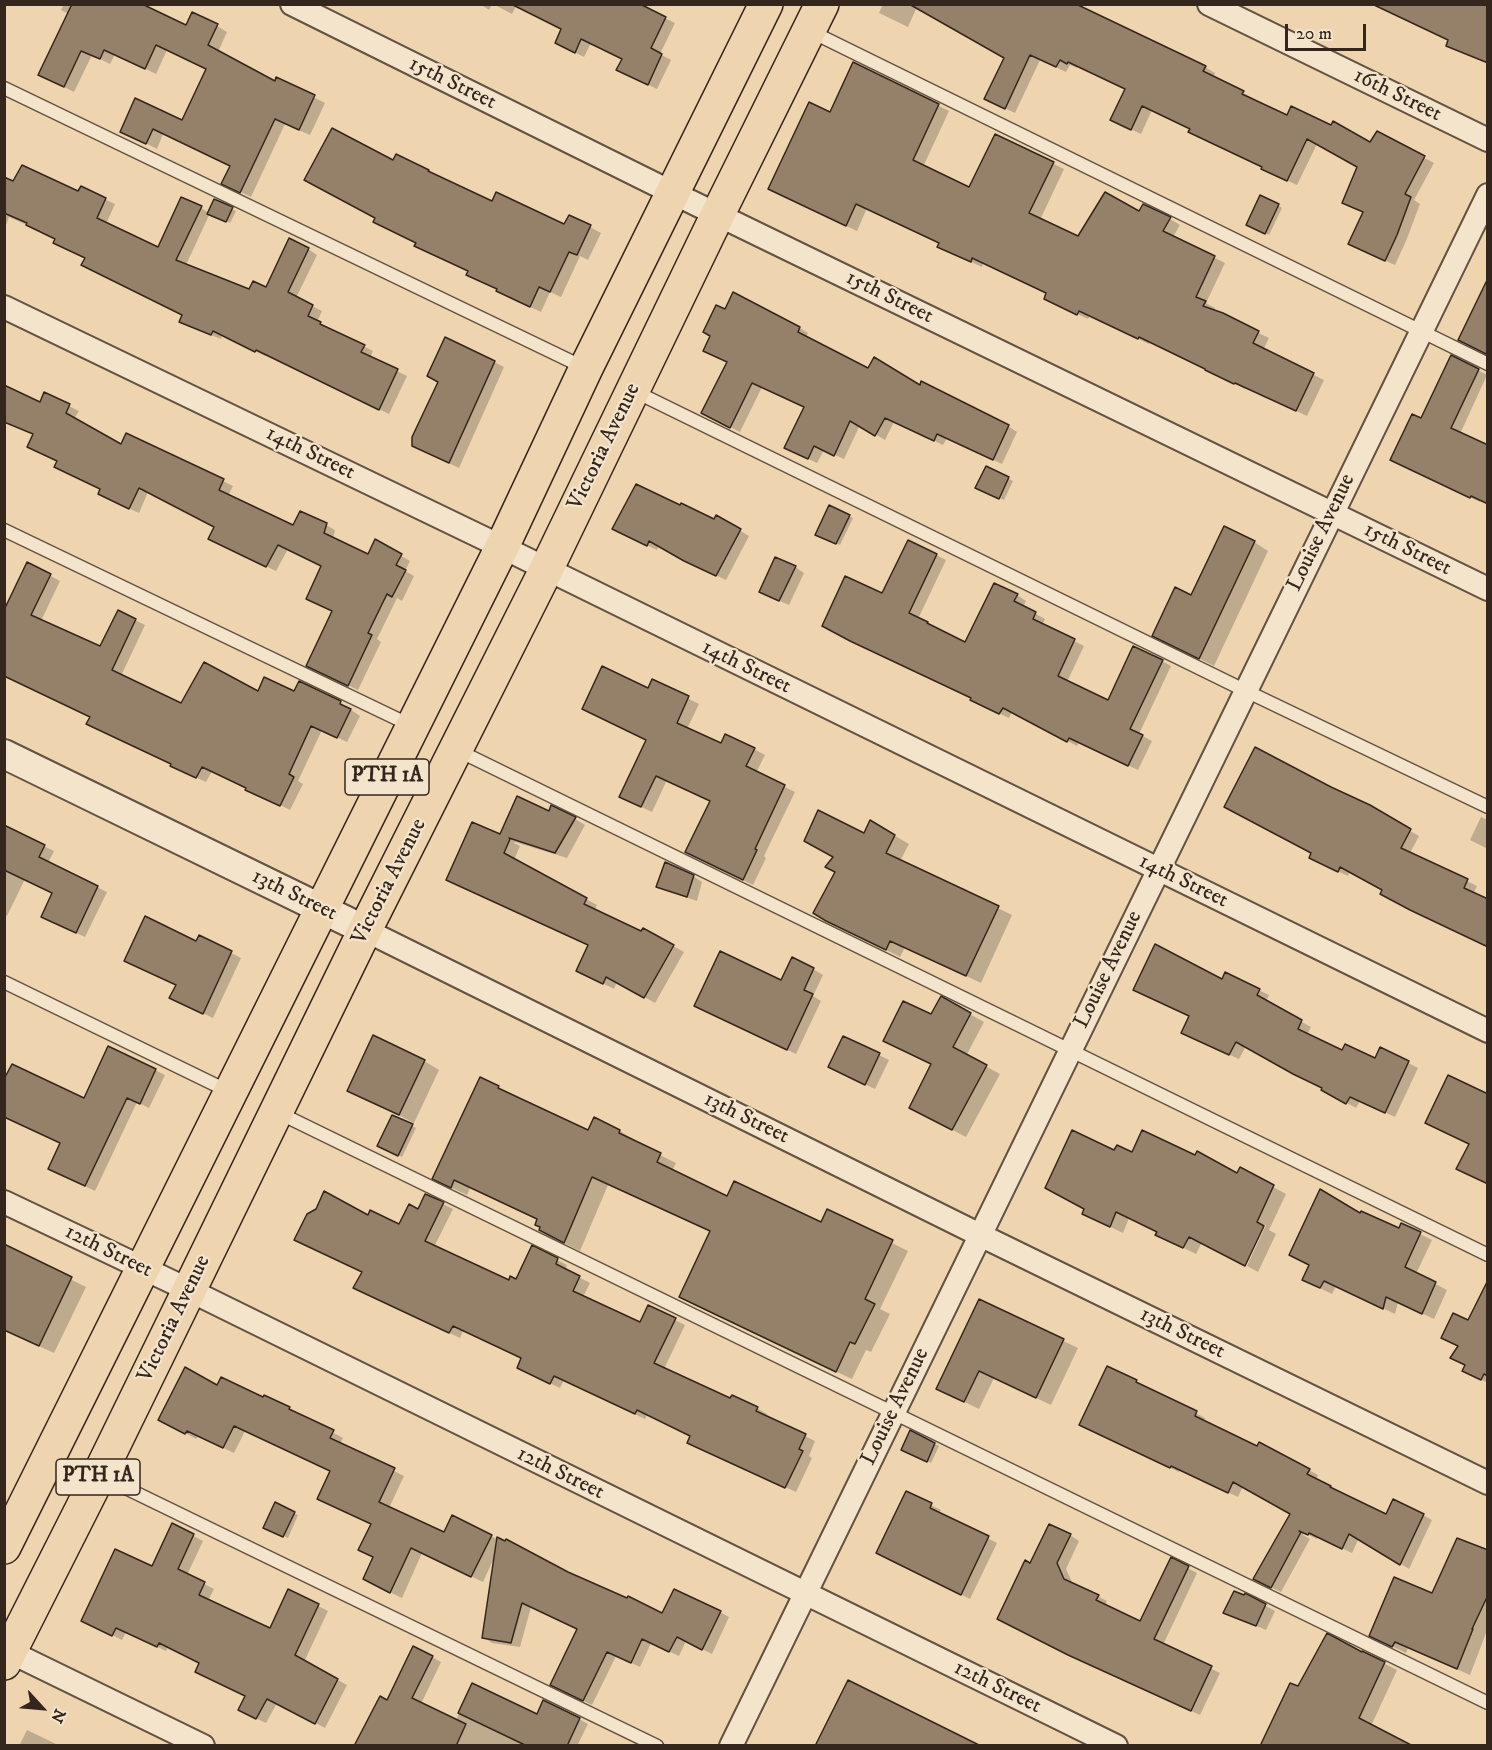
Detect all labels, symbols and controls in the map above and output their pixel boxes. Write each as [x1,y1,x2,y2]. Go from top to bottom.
scale bar [1288,12,1369,50]
text: 20 m [1296,23,1332,45]
street label: 15th Street [404,51,500,117]
street label: 16th Street [1349,63,1445,129]
street label: 15th Street [841,265,937,331]
street label: Victoria Avenue [563,379,647,515]
street label: 14th Street [261,421,359,487]
street label: Louise Avenue [1282,470,1362,596]
street label: 15th Street [1359,517,1455,583]
street label: 14th Street [697,635,795,701]
road number: PTH 1A [345,759,429,795]
street label: Victoria Avenue [347,815,433,949]
street label: 14th Street [1134,849,1232,915]
street label: 13th Street [247,864,341,928]
street label: Louise Avenue [1069,907,1149,1033]
street label: 13th Street [699,1087,793,1151]
street label: 12th Street [60,1219,156,1285]
street label: Victoria Avenue [133,1251,217,1387]
street label: 13th Street [1135,1302,1229,1366]
street label: Louise Avenue [856,1344,936,1470]
street label: 12th Street [512,1441,608,1507]
road number: PTH 1A [56,1459,140,1495]
street label: 12th Street [949,1655,1045,1721]
north arrow [12,1678,72,1738]
text: N [46,1706,70,1726]

